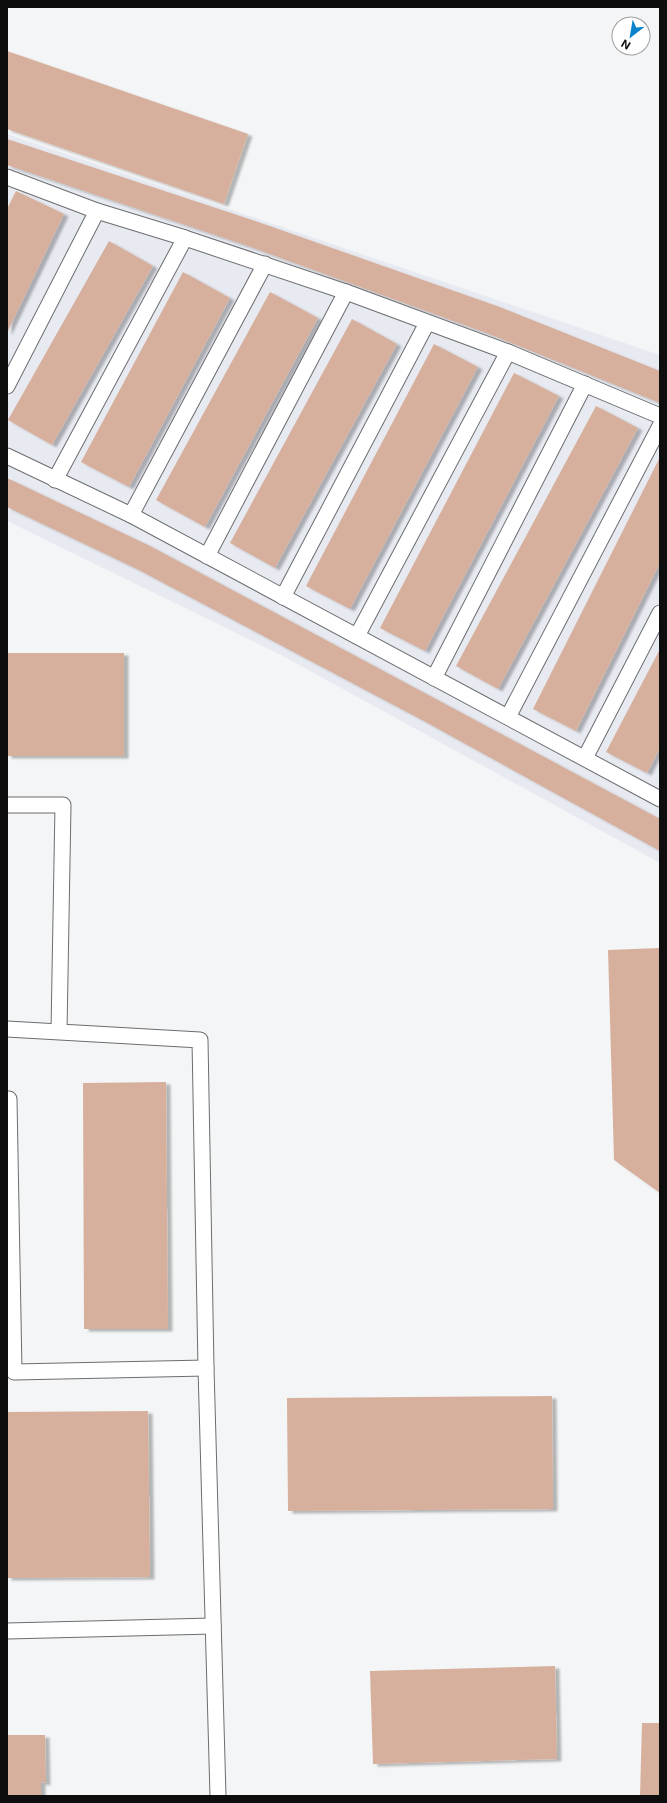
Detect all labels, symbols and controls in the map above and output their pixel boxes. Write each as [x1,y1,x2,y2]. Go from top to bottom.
north arrow [611,16,651,56]
text: N [619,36,633,53]

